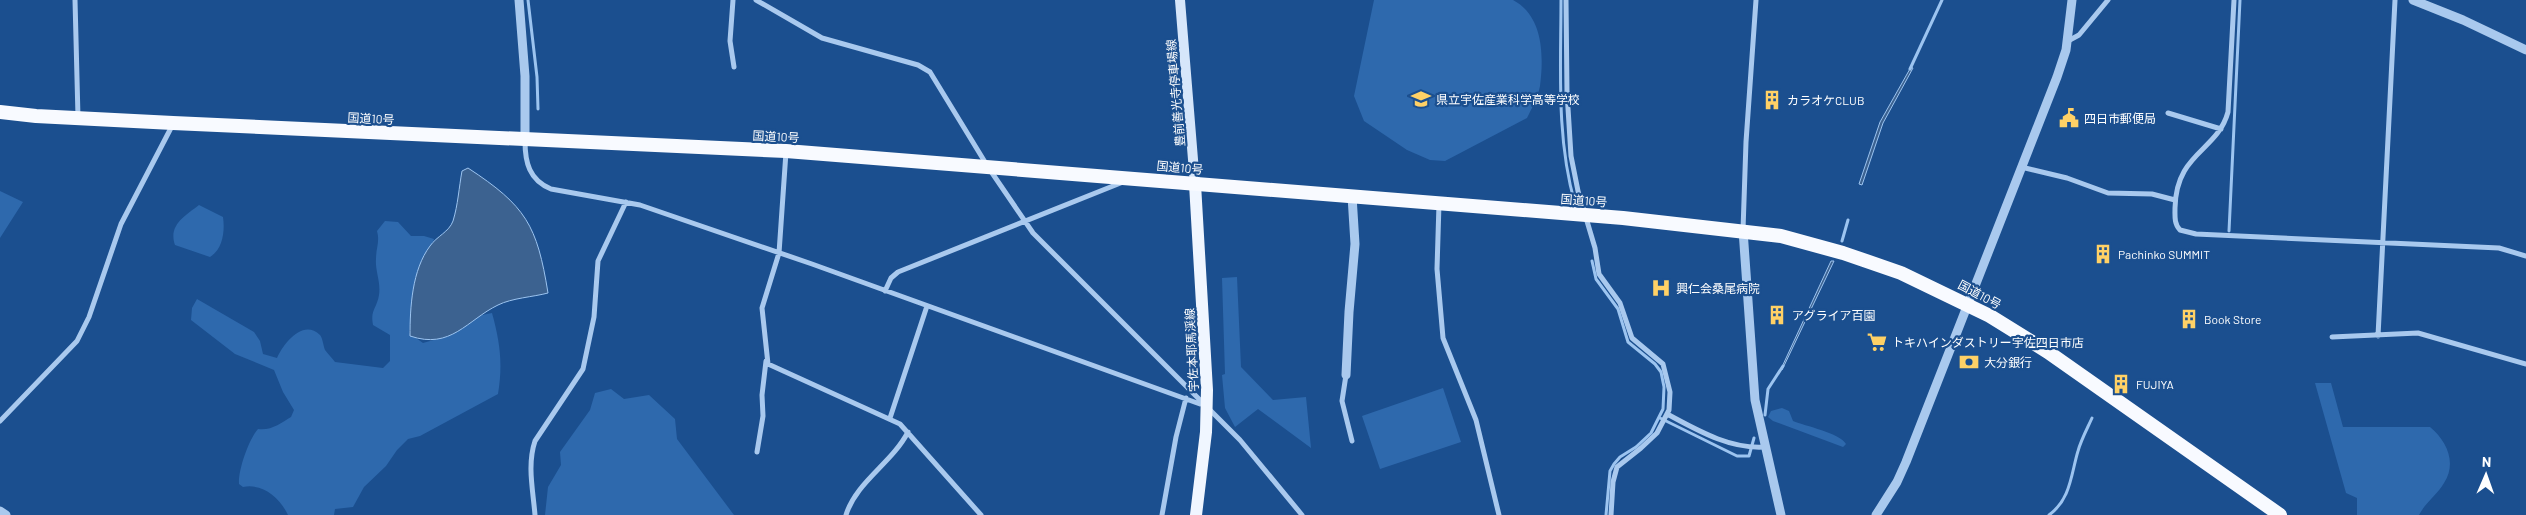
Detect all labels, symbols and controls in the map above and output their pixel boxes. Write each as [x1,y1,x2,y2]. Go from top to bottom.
street label: 豊前善光寺停車場線 [1163,39,1187,147]
school or university icon: 県立宇佐産業科学高等学校 [1410,88,1432,110]
building icon: カラオケCLUB [1761,89,1783,111]
place label: 県立宇佐産業科学高等学校 [1436,92,1580,106]
place label: カラオケCLUB [1787,93,1864,107]
public building icon: 四日市郵便局 [2058,107,2080,129]
street label: 国道10号 [347,110,395,126]
place label: 四日市郵便局 [2084,111,2156,125]
street label: 国道10号 [752,128,800,144]
street label: 国道10号 [1156,158,1204,176]
street label: 国道10号 [1560,191,1608,209]
building icon: Pachinko SUMMIT [2092,243,2114,265]
place label: Pachinko SUMMIT [2118,247,2210,261]
hospital icon: 興仁会桑尾病院 [1650,277,1672,299]
street label: 国道10号 [1956,277,2004,311]
place label: 興仁会桑尾病院 [1676,281,1760,295]
building icon: アグライア百園 [1766,304,1788,326]
street label: 宇佐本耶馬渓線 [1182,308,1200,392]
place label: アグライア百園 [1792,308,1875,322]
building icon: Book Store [2178,308,2200,330]
place label: Book Store [2204,312,2261,326]
supermarket icon: トキハインダストリー宇佐四日市店 [1866,331,1888,353]
place label: トキハインダストリー宇佐四日市店 [1892,335,2084,349]
bank icon: 大分銀行 [1958,351,1980,373]
place label: 大分銀行 [1984,355,2032,369]
building icon: FUJIYA [2110,373,2132,395]
place label: FUJIYA [2136,377,2174,391]
north arrow [2461,450,2511,500]
text: N [2482,453,2491,470]

